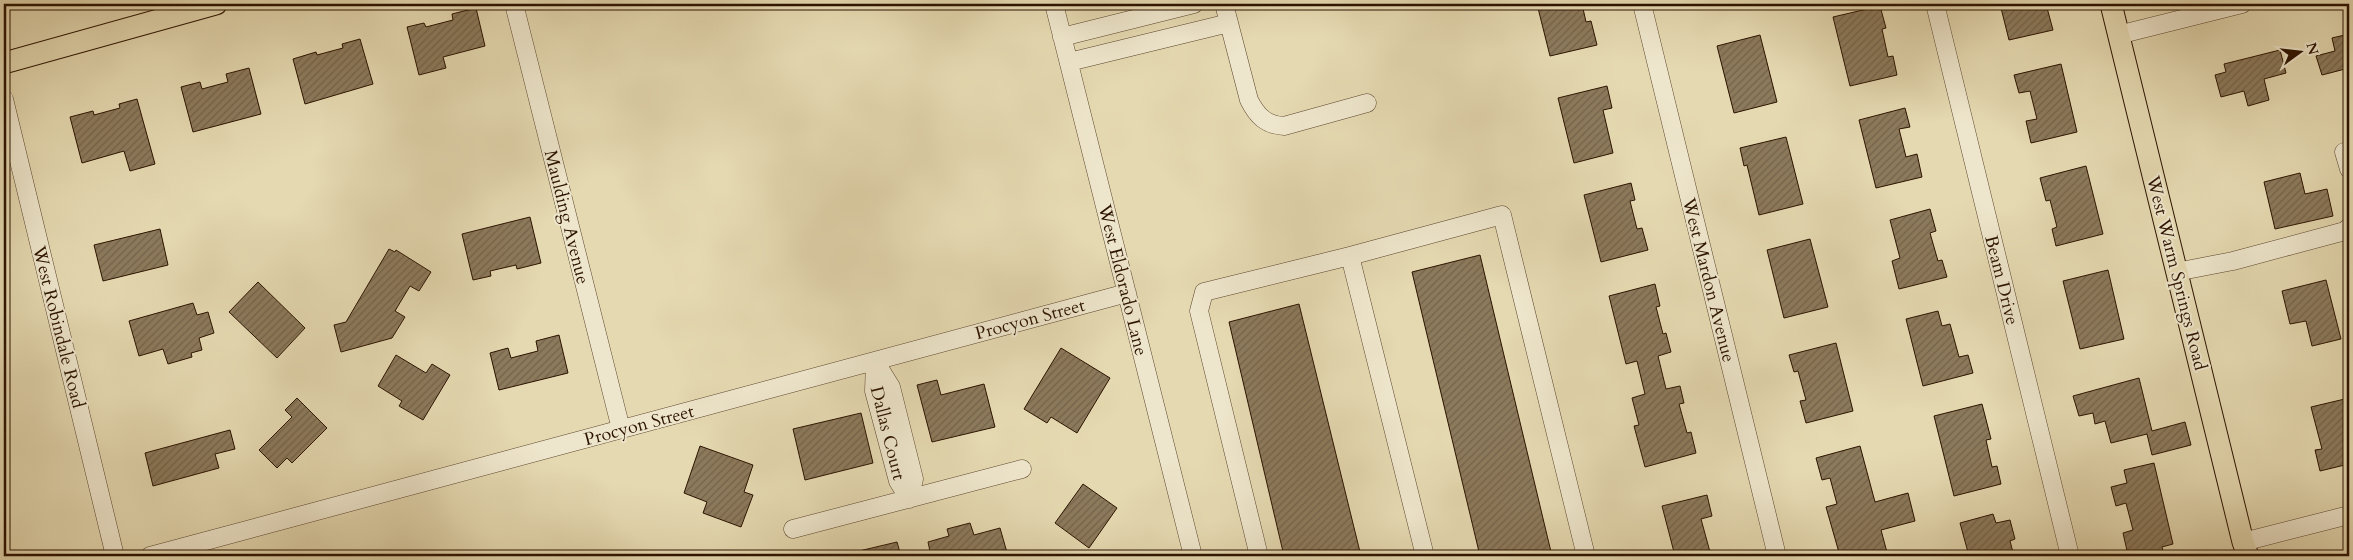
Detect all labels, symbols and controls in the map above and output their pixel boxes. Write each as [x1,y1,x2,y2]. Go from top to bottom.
north arrow [2276,28,2326,78]
text: N [2301,40,2323,57]
street label: Maulding Avenue [538,147,595,287]
street label: West Warm Springs Road [2140,172,2213,373]
street label: West Mardon Avenue [1676,194,1741,365]
street label: West Eldorado Lane [1091,201,1153,358]
street label: Beam Drive [1978,233,2025,328]
street label: West Robindale Road [26,242,91,411]
street label: Procyon Street [972,293,1088,346]
street label: Dallas Court [864,384,911,483]
street label: Procyon Street [581,399,697,452]

